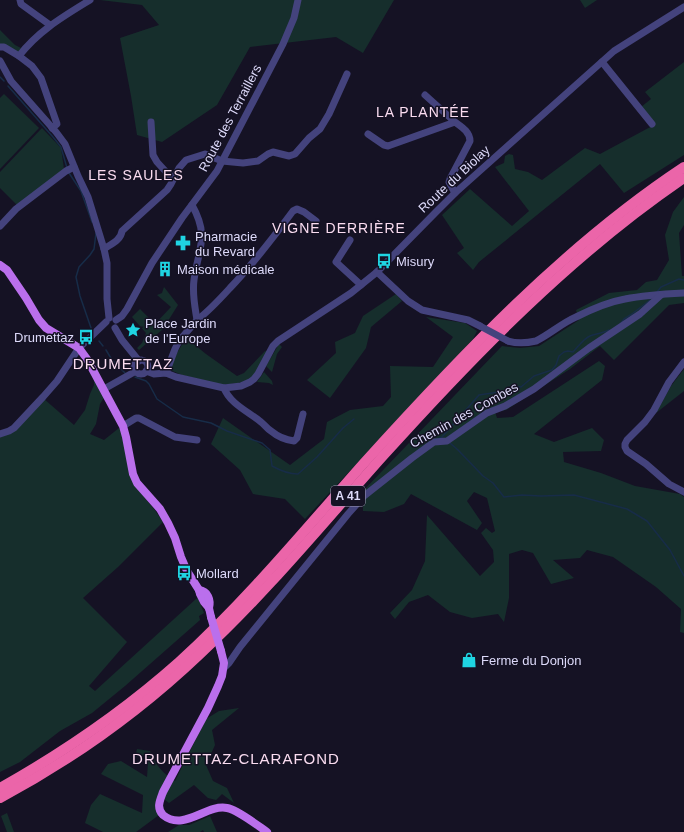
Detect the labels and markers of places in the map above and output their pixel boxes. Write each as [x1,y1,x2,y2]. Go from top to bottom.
place label: Pharmacie du Revard [195,229,257,259]
pharmacy icon: Pharmacie du Revard [174,234,192,252]
bus stop icon: Misury [375,252,393,270]
place label: Misury [396,254,435,269]
building icon: Maison médicale [156,260,174,278]
place label: Maison médicale [177,262,275,277]
place label: Place Jardin de l'Europe [145,316,217,346]
place icon: Place Jardin de l'Europe [124,321,142,339]
bus stop icon: Drumettaz [77,328,95,346]
place label: Drumettaz [14,330,74,345]
bus stop icon: Mollard [175,564,193,582]
place label: Mollard [196,566,239,581]
shop icon: Ferme du Donjon [460,651,478,669]
place label: Ferme du Donjon [481,653,581,668]

